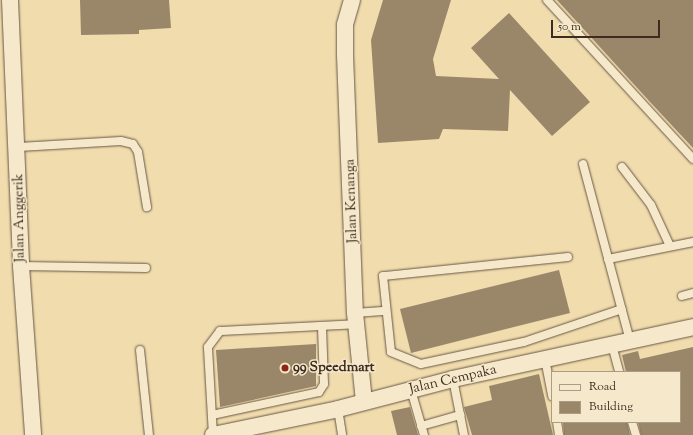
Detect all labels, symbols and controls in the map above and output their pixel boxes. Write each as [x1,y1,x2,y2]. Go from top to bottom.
scale bar [553,12,662,38]
text: 50 m [558,18,581,36]
street label: Jalan Kenanga [342,159,362,243]
street label: Jalan Anggerik [11,174,29,262]
place label: 99 Speedmart [293,360,375,376]
street label: Jalan Cempaka [408,362,498,398]
marker: 99 Speedmart [280,363,290,373]
legend [551,371,681,423]
text: Road [589,378,616,396]
text: Building [589,398,633,416]

